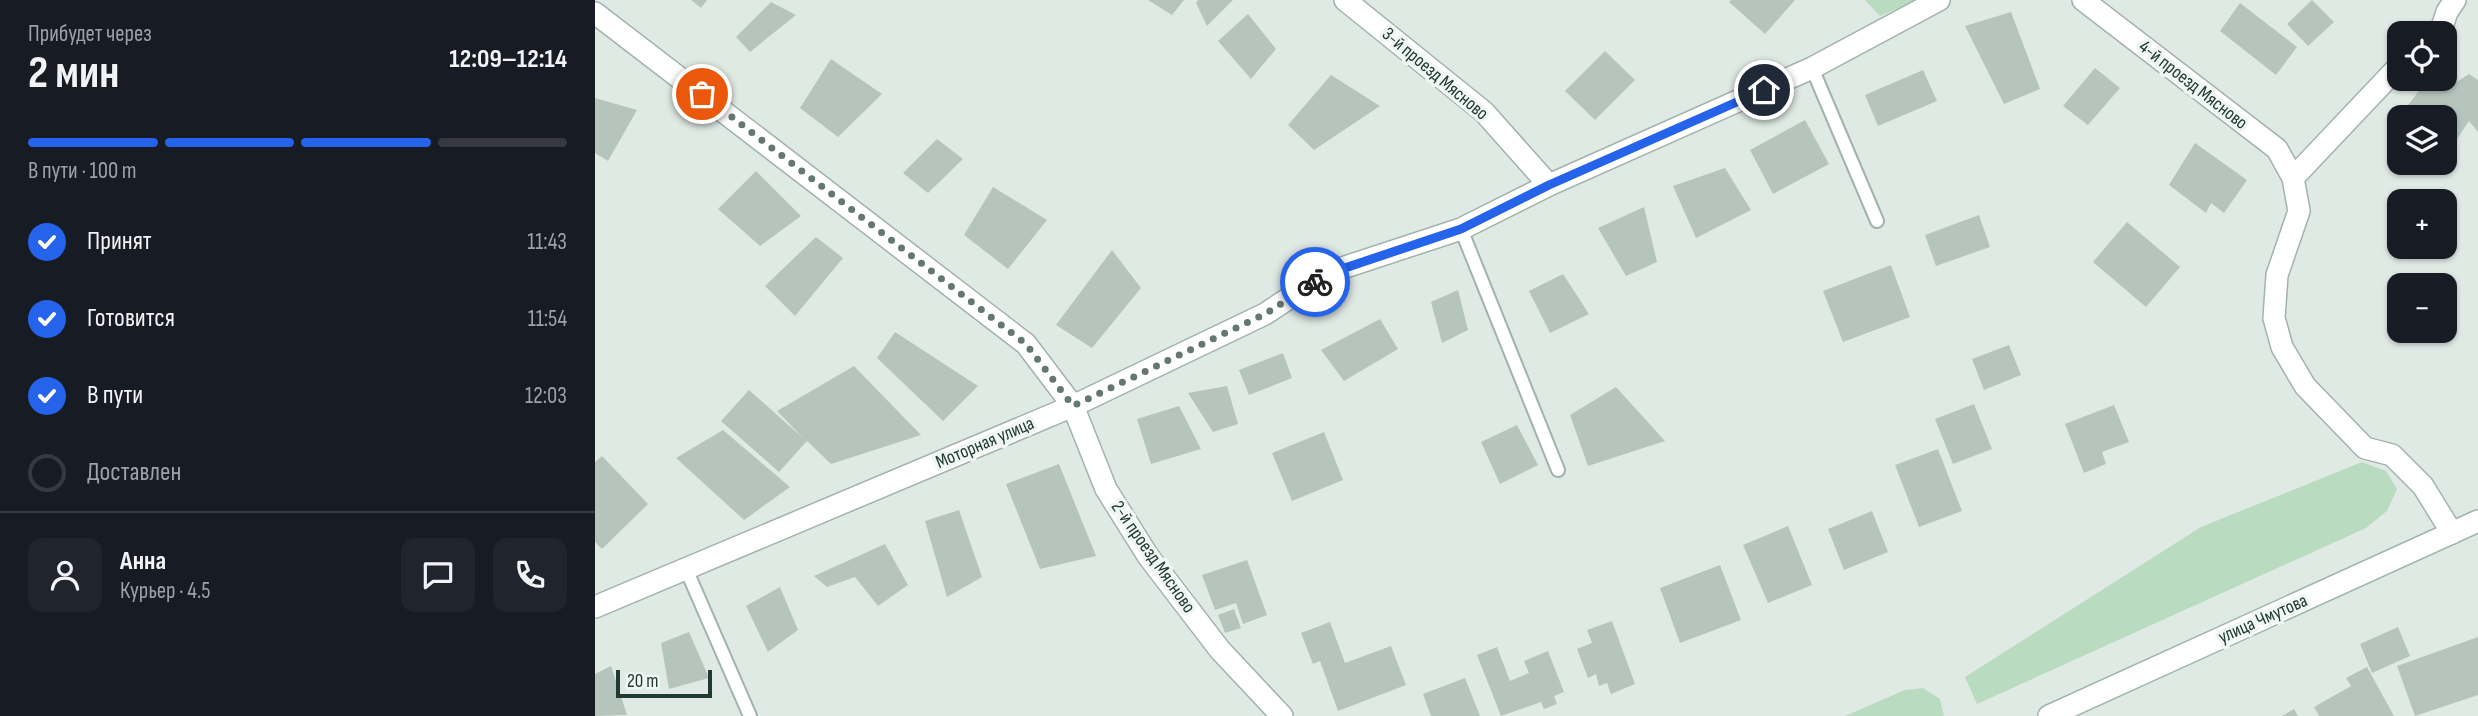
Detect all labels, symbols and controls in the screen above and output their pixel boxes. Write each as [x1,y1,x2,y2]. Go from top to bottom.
text: Прибудет через [28,20,152,48]
map controls [2387,21,2457,343]
button: locate [2387,21,2457,91]
street label: 3-й проезд Мясново [1377,23,1493,125]
street label: 4-й проезд Мясново [2134,35,2252,135]
text: 12:09–12:14 [449,44,567,75]
text: 2 мин [28,46,119,101]
pin [1734,60,1794,120]
pin [672,64,732,124]
icon: home [1745,71,1783,109]
icon: bag [683,75,721,113]
button: layers [2387,105,2457,175]
text: В пути · 100 m [28,157,137,185]
button: + [2387,189,2457,259]
icon: check [28,223,66,261]
text: Принят [87,226,152,257]
text: 11:43 [527,228,567,256]
courier [1280,247,1350,317]
icon: bike [1296,263,1334,301]
button: − [2387,273,2457,343]
icon: check [28,300,66,338]
text: Готовится [87,303,175,334]
text: 11:54 [528,305,567,333]
icon: check [28,377,66,415]
text: В пути [87,380,143,411]
text: 12:03 [525,382,567,410]
street label: Моторная улица [932,412,1038,474]
text: Доставлен [87,457,181,488]
street label: 2-й проезд Мясново [1106,496,1200,618]
button: person [28,538,102,612]
button: chat [401,538,475,612]
button: phone [493,538,567,612]
text: Анна [120,546,166,577]
text: Курьер · 4.5 [120,577,210,605]
street label: улица Чмутова [2215,589,2311,649]
scale bar [616,667,712,699]
text: 20 m [627,670,659,693]

